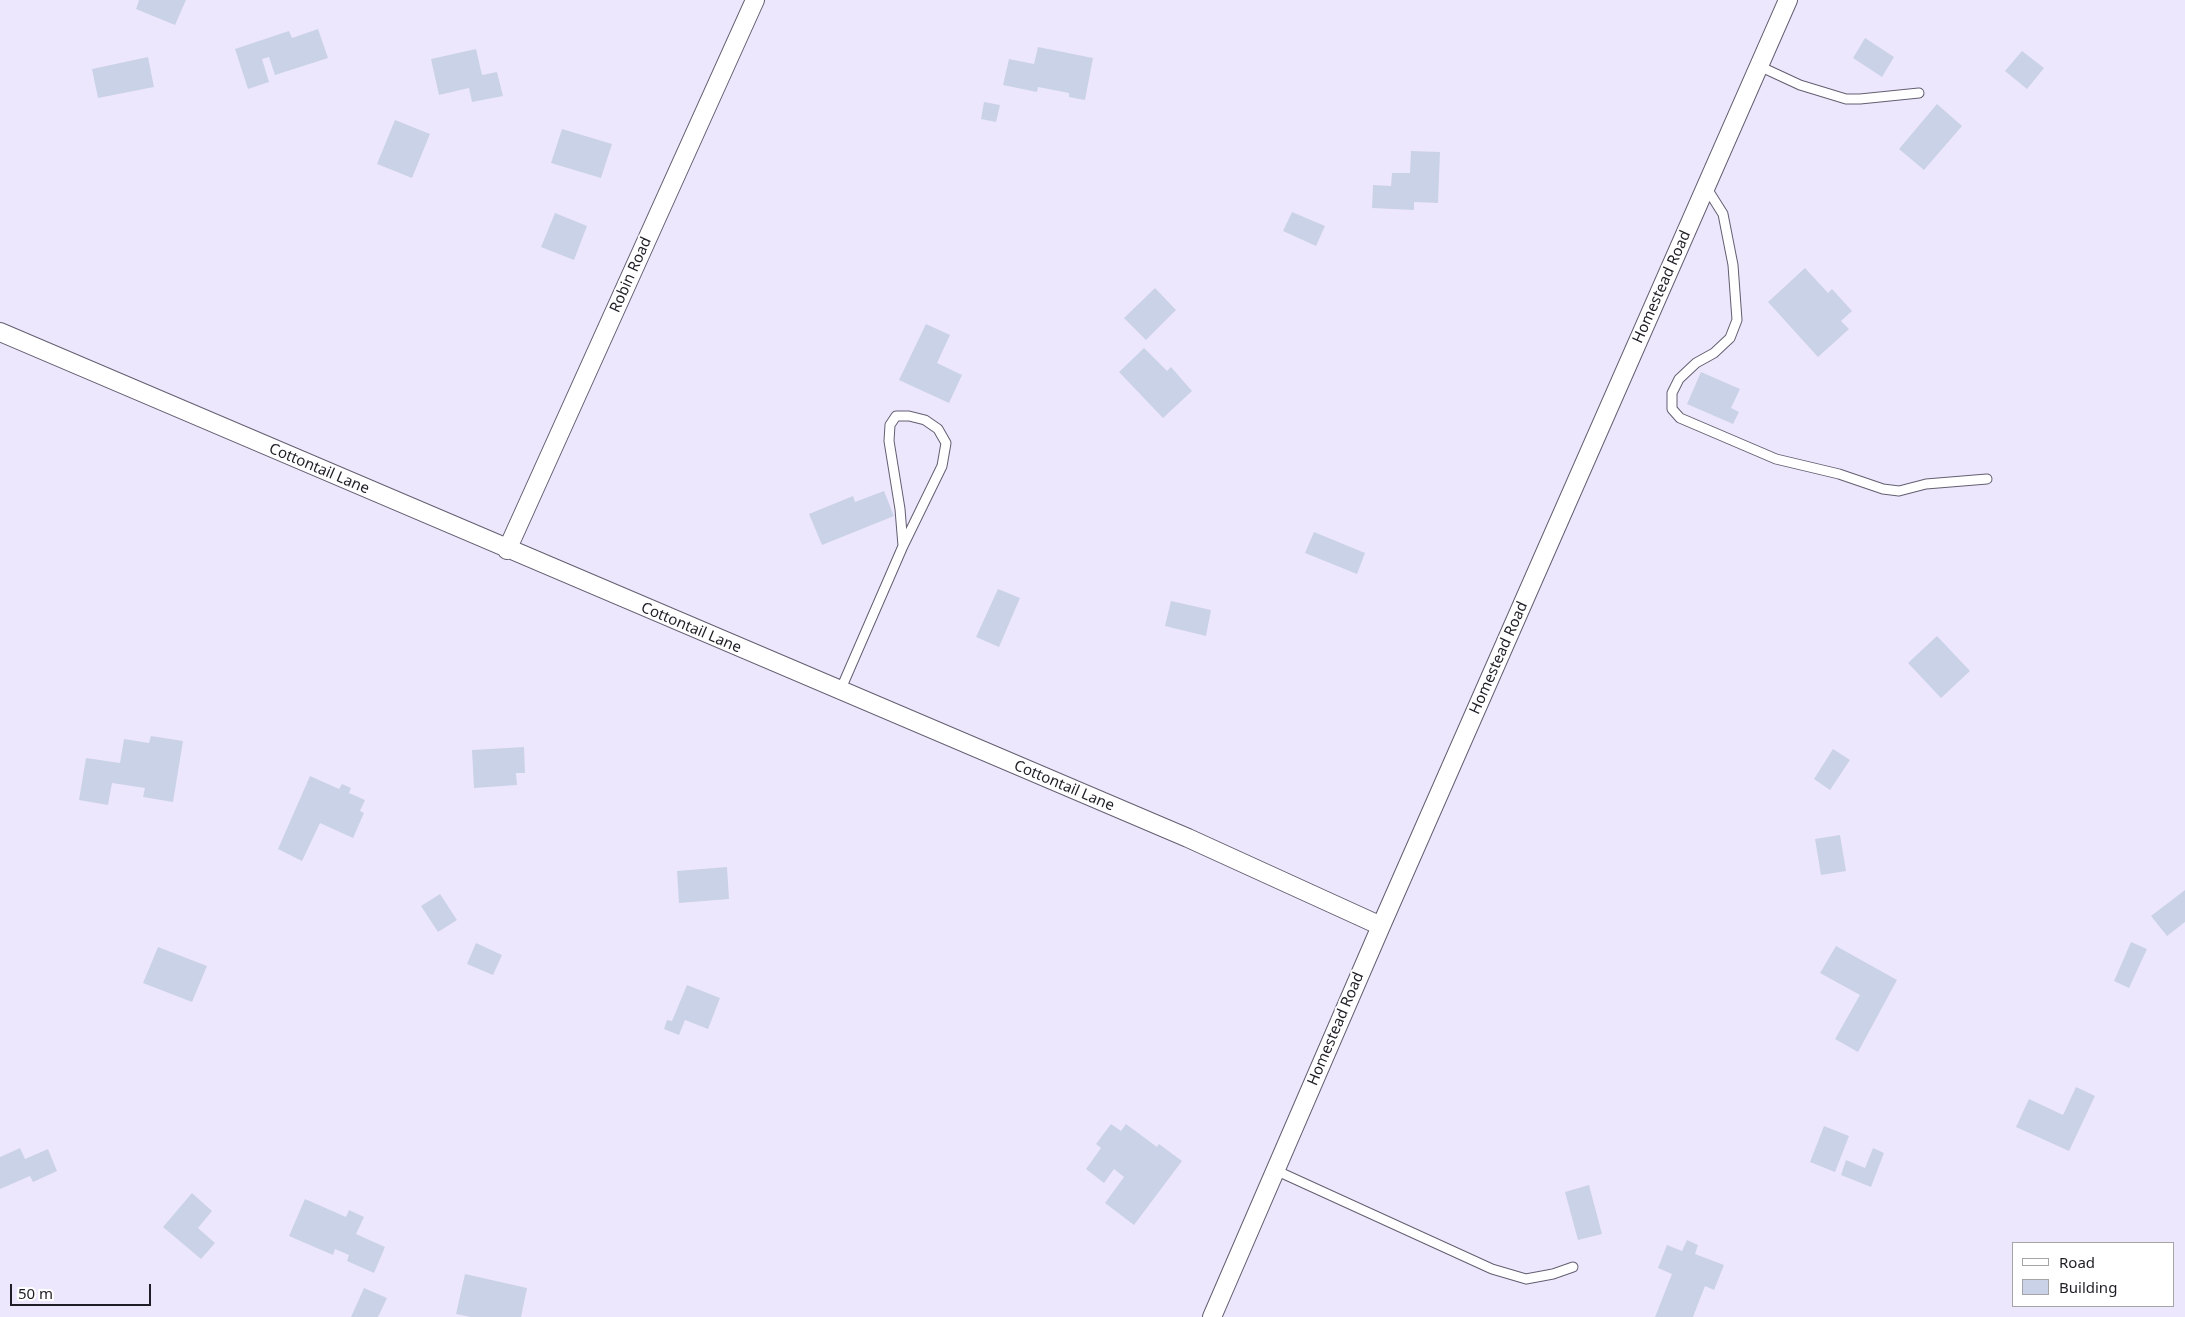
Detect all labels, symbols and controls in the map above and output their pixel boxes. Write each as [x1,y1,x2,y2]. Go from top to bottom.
street label: Homestead Road [1629,228,1695,346]
street label: Robin Road [606,234,656,316]
street label: Cottontail Lane [266,440,372,498]
street label: Cottontail Lane [638,599,744,657]
street label: Homestead Road [1466,599,1532,717]
street label: Cottontail Lane [1011,757,1117,815]
street label: Homestead Road [1304,970,1368,1088]
legend [2012,1242,2175,1307]
text: Road [2059,1252,2095,1272]
scale bar [12,1274,154,1306]
text: Building [2059,1277,2117,1297]
text: 50 m [18,1283,53,1303]

